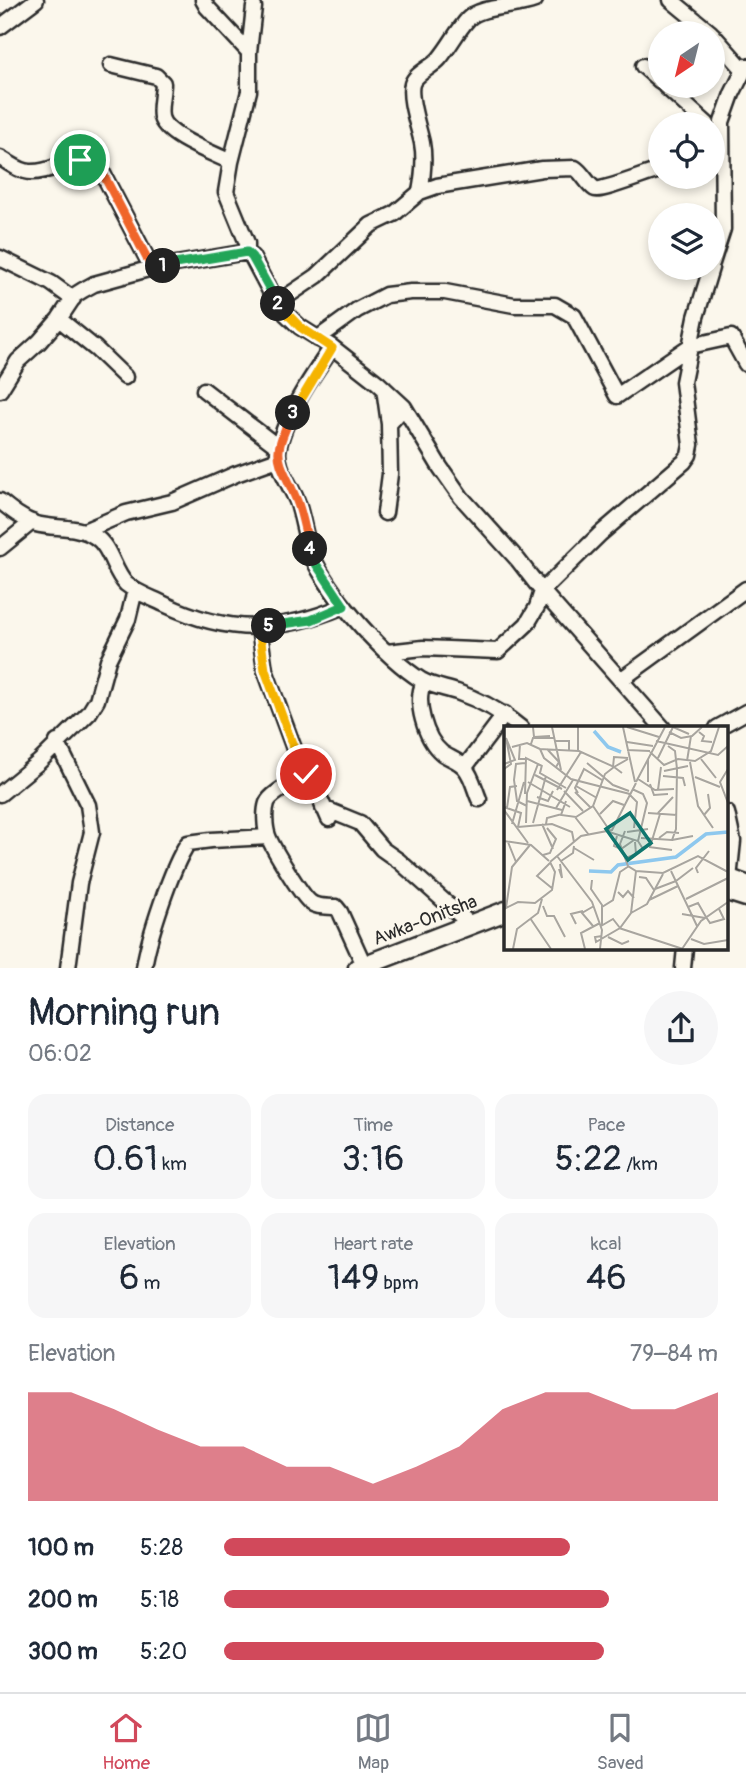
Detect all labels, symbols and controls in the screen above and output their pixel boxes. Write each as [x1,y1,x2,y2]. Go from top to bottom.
north arrow [648,21,724,98]
map controls [648,21,725,280]
button: locate [648,112,725,189]
pin [50,130,110,190]
icon: arrive [61,141,99,179]
button: layers [648,203,725,280]
pin: 1 [146,248,180,284]
text: 1 [159,253,166,277]
pin: 2 [260,286,296,322]
text: 2 [272,291,283,315]
pin: 3 [276,396,310,430]
text: 3 [287,400,298,424]
pin: 4 [292,532,328,566]
text: 4 [304,536,315,560]
pin: 5 [252,608,286,644]
text: 5 [263,613,274,637]
inset map [504,726,728,950]
pin [276,744,336,804]
icon: check [287,755,325,793]
street label: Awka-Onitsha [370,889,481,951]
text: Morning run [28,989,220,1037]
button: share [644,991,718,1065]
text: 06:02 [28,1039,92,1068]
text: Distance [105,1113,174,1137]
text: Time [353,1113,393,1137]
text: Pace [588,1113,625,1137]
text: 0.61 [92,1137,158,1181]
text: 3:16 [342,1137,404,1181]
text: 5:22 [555,1137,622,1181]
text: km [158,1152,187,1176]
text: /km [622,1152,658,1176]
text: Elevation [103,1232,176,1256]
text: Heart rate [333,1232,413,1256]
text: kcal [591,1232,622,1256]
text: 6 [119,1256,139,1300]
text: 149 [327,1256,379,1300]
text: 46 [586,1256,627,1300]
text: m [139,1271,160,1295]
text: bpm [379,1271,419,1295]
text: Elevation [28,1339,116,1368]
text: 79–84 m [630,1339,718,1368]
text: 100 m [28,1533,94,1562]
text: 5:28 [140,1533,183,1562]
text: 200 m [28,1585,98,1614]
text: 5:18 [140,1585,179,1614]
text: 300 m [28,1637,98,1666]
text: 5:20 [140,1637,187,1666]
tab: Home [102,1709,150,1775]
tab: Map [354,1709,392,1775]
tab: Saved [597,1709,644,1775]

